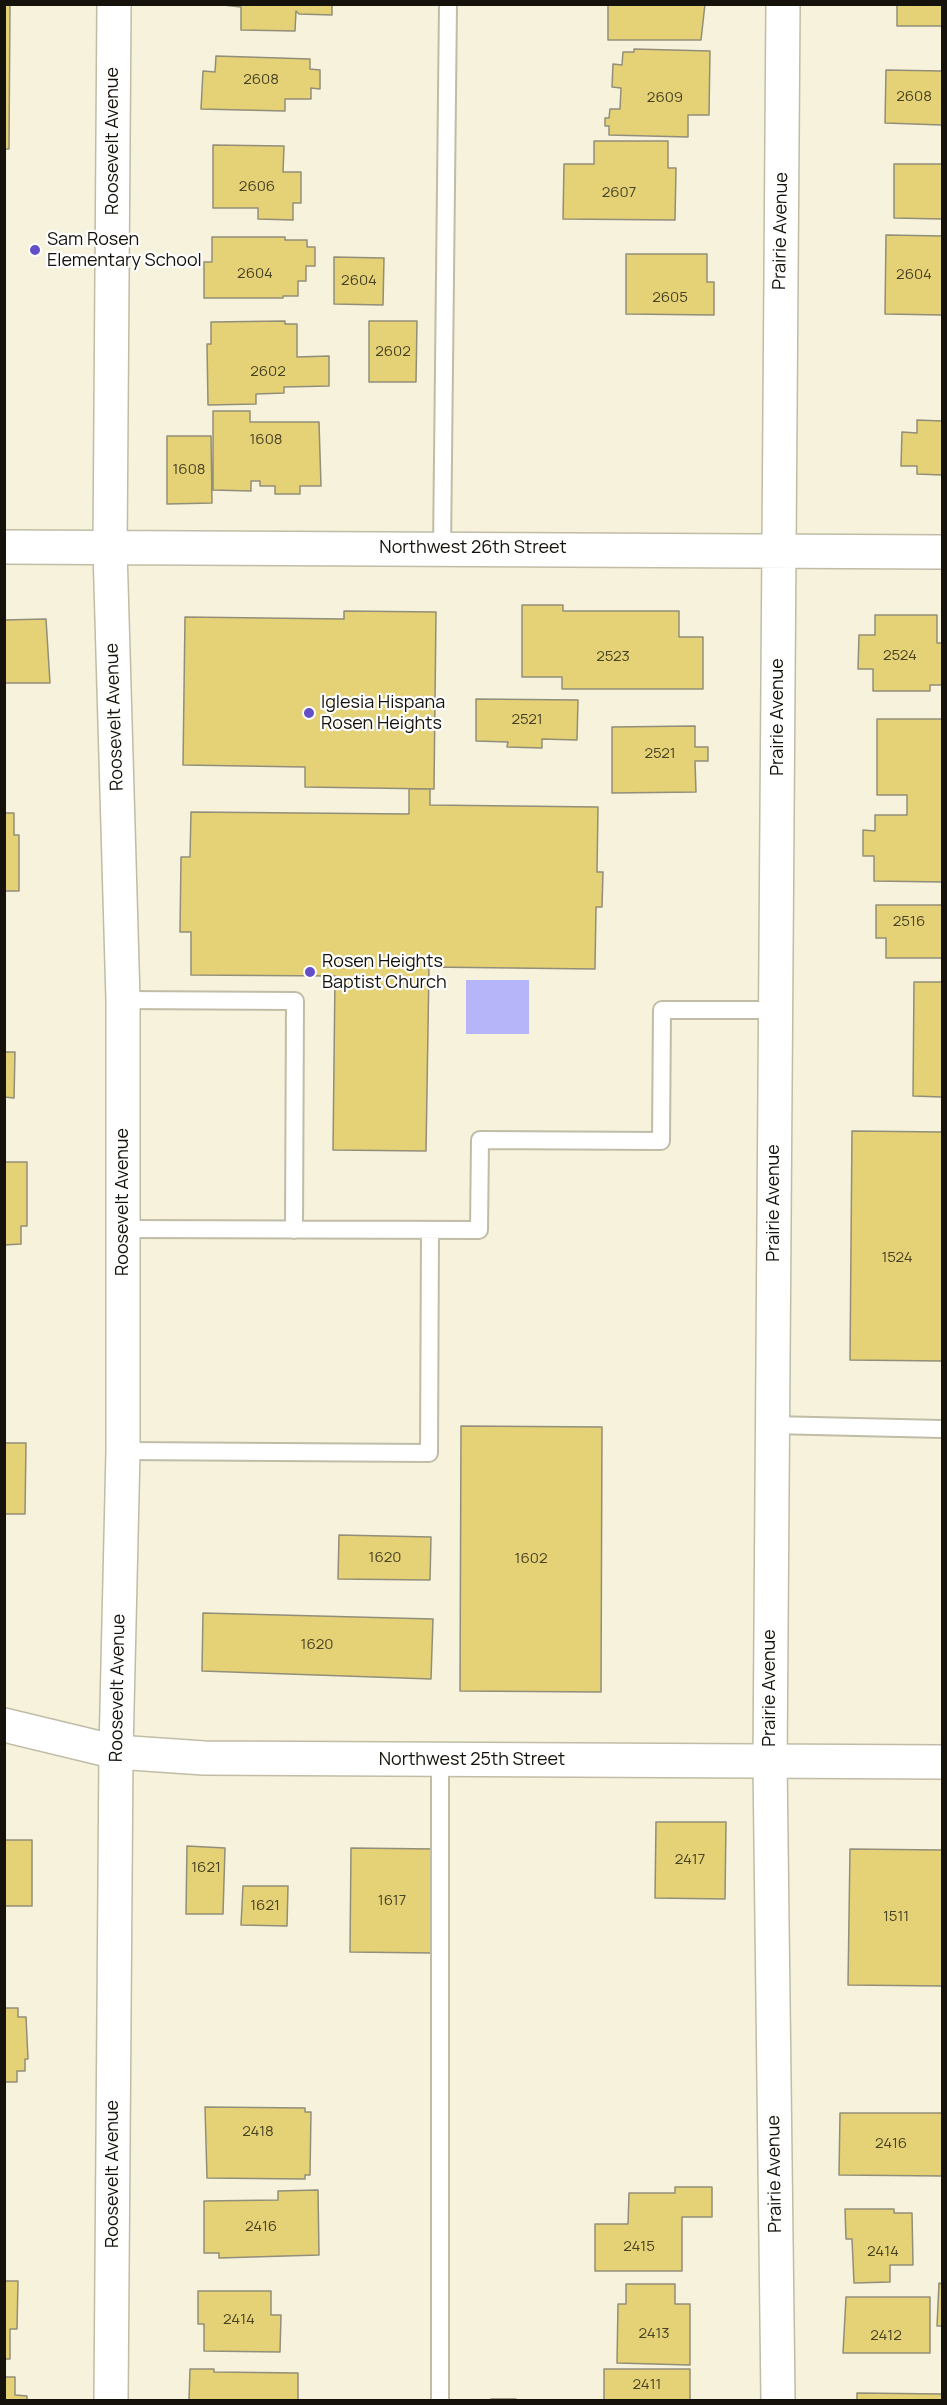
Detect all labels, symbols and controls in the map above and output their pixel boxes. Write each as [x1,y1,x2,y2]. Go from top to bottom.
street label: Roosevelt Avenue [102,67,124,215]
house number: 2608 [243,71,279,89]
house number: 2608 [896,88,932,106]
house number: 2609 [647,89,683,107]
street label: Prairie Avenue [769,172,793,290]
house number: 2606 [239,178,275,196]
house number: 2607 [602,184,636,202]
place label: Sam Rosen Elementary School [47,229,202,272]
marker: Sam Rosen Elementary School [28,243,42,257]
house number: 2604 [237,265,273,283]
house number: 2604 [896,266,932,284]
house number: 2604 [341,272,377,290]
house number: 2605 [652,289,688,307]
house number: 2602 [375,343,411,361]
house number: 2602 [250,363,286,381]
house number: 1608 [249,431,283,449]
house number: 1608 [172,461,206,479]
street label: Northwest 26th Street [379,537,567,559]
street label: Roosevelt Avenue [102,643,128,791]
house number: 2524 [883,647,917,665]
house number: 2523 [596,648,630,666]
street label: Prairie Avenue [767,658,789,776]
place label: Iglesia Hispana Rosen Heights [321,692,445,734]
marker: Iglesia Hispana Rosen Heights [302,706,316,720]
house number: 2521 [511,711,543,729]
house number: 2521 [644,745,676,763]
house number: 2516 [893,913,925,931]
place label: Rosen Heights Baptist Church [322,951,447,994]
marker: Rosen Heights Baptist Church [303,965,317,979]
street label: Roosevelt Avenue [112,1128,134,1276]
street label: Prairie Avenue [763,1144,785,1262]
house number: 1524 [881,1249,913,1267]
house number: 1620 [369,1549,401,1567]
house number: 1602 [515,1550,547,1568]
street label: Roosevelt Avenue [106,1614,130,1762]
street label: Prairie Avenue [759,1629,781,1747]
house number: 1620 [301,1636,333,1654]
street label: Northwest 25th Street [379,1749,565,1771]
house number: 2417 [675,1851,705,1869]
house number: 1621 [191,1859,221,1877]
house number: 1617 [378,1892,406,1910]
house number: 1621 [250,1897,280,1915]
house number: 1511 [883,1908,909,1926]
street label: Roosevelt Avenue [102,2100,124,2248]
street label: Prairie Avenue [763,2115,787,2233]
house number: 2418 [242,2123,274,2141]
house number: 2416 [875,2135,907,2153]
house number: 2416 [245,2218,277,2236]
house number: 2415 [623,2238,655,2256]
house number: 2414 [867,2243,899,2261]
house number: 2414 [223,2311,255,2329]
house number: 2413 [638,2325,670,2343]
house number: 2412 [870,2327,902,2345]
house number: 2411 [633,2376,661,2394]

